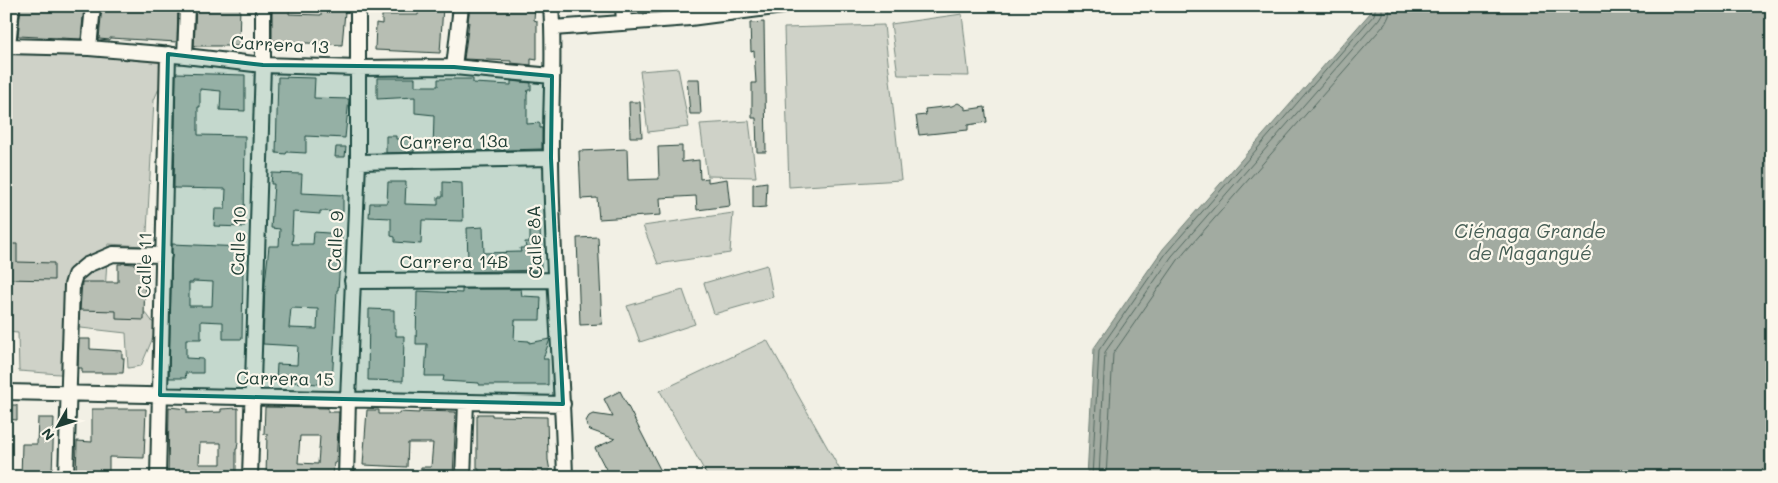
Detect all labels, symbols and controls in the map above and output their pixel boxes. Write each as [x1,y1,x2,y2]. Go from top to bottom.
street label: Carrera 13 [231,29,330,59]
street label: Carrera 13a [399,128,509,154]
street label: Calle 8A [521,205,547,279]
street label: Calle 10 [225,206,251,276]
street label: Calle 9 [321,210,349,272]
water label: Ciénaga Grande de Magangué [1454,218,1606,265]
street label: Calle 11 [131,232,157,298]
street label: Carrera 14B [399,249,509,273]
street label: Carrera 15 [236,365,334,391]
north arrow [32,400,82,450]
text: N [37,424,58,445]

